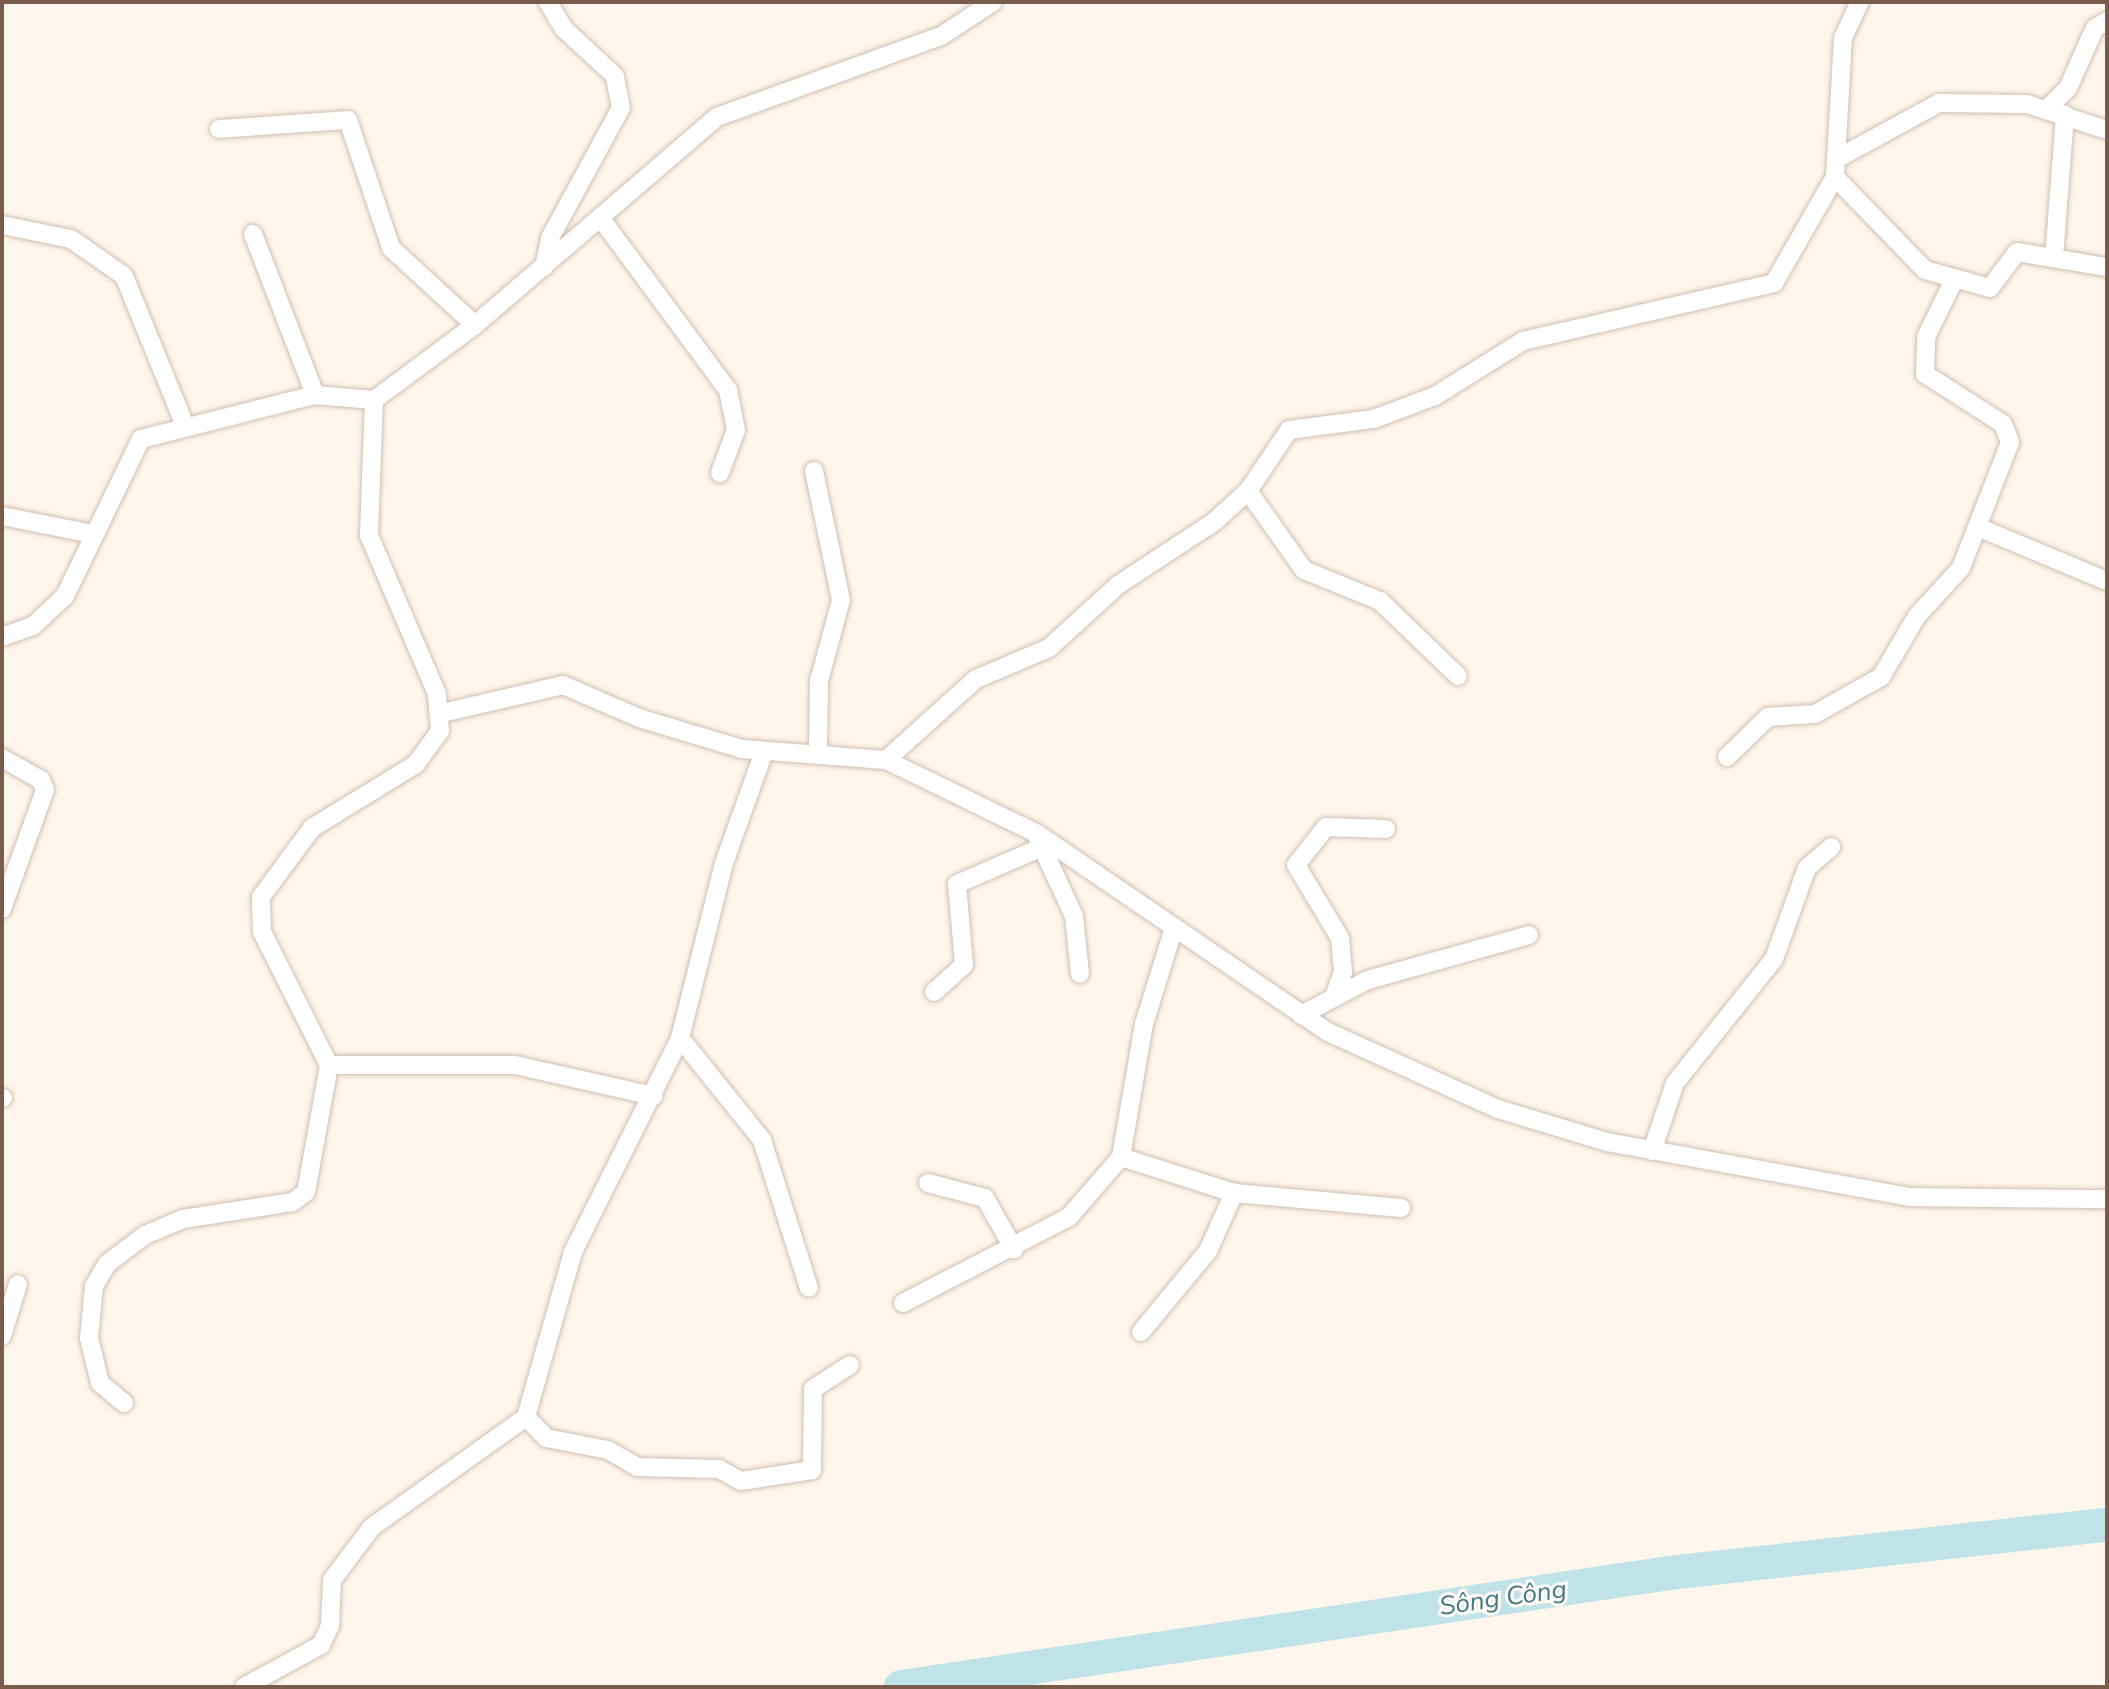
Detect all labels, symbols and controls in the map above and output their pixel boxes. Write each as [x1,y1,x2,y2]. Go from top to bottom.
water label: Sông Công [1437,1574,1569,1622]

